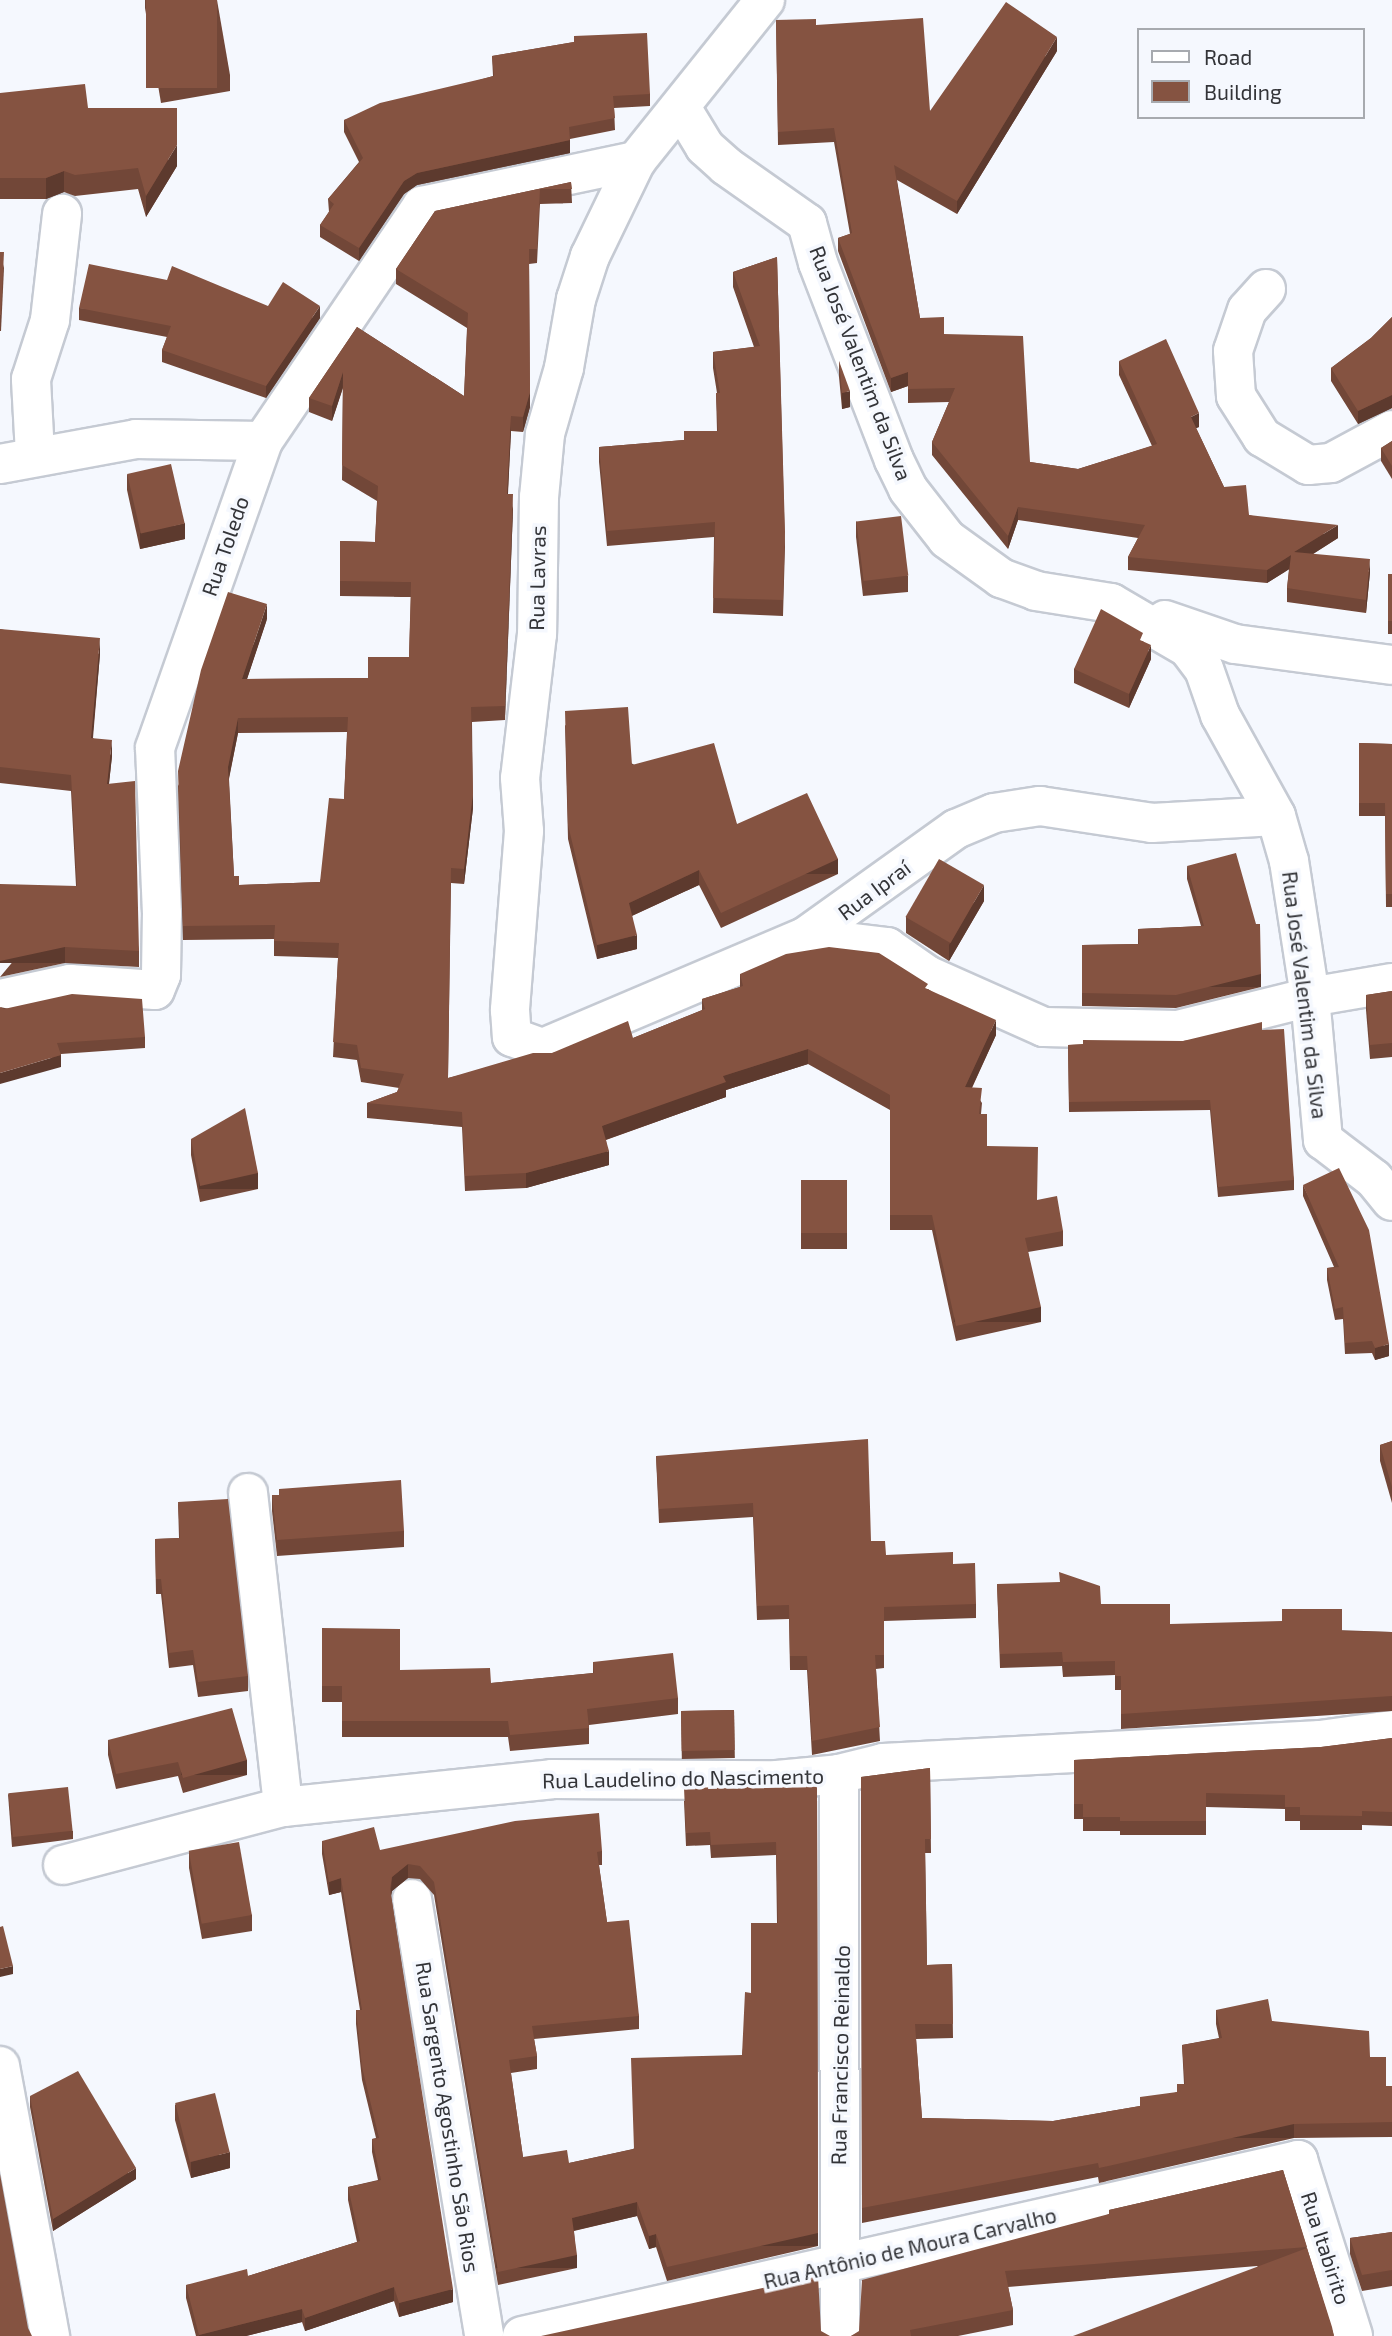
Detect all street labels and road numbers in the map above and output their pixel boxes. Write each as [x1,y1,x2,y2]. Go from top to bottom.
street label: Rua José Valentim da Silva [804,242,918,484]
street label: Rua Toledo [196,493,254,599]
street label: Rua Lavras [523,525,551,631]
street label: Rua Ipraí [833,855,915,925]
street label: Rua José Valentim da Silva [1277,869,1333,1121]
street label: Rua Laudelino do Nascimento [542,1763,824,1793]
street label: Rua Francisco Reinaldo [825,1945,855,2165]
street label: Rua Sargento Agostinho São Rios [411,1960,485,2274]
street label: Rua Itabirito [1296,2189,1356,2307]
street label: Rua Antônio de Moura Carvalho [761,2202,1059,2294]

